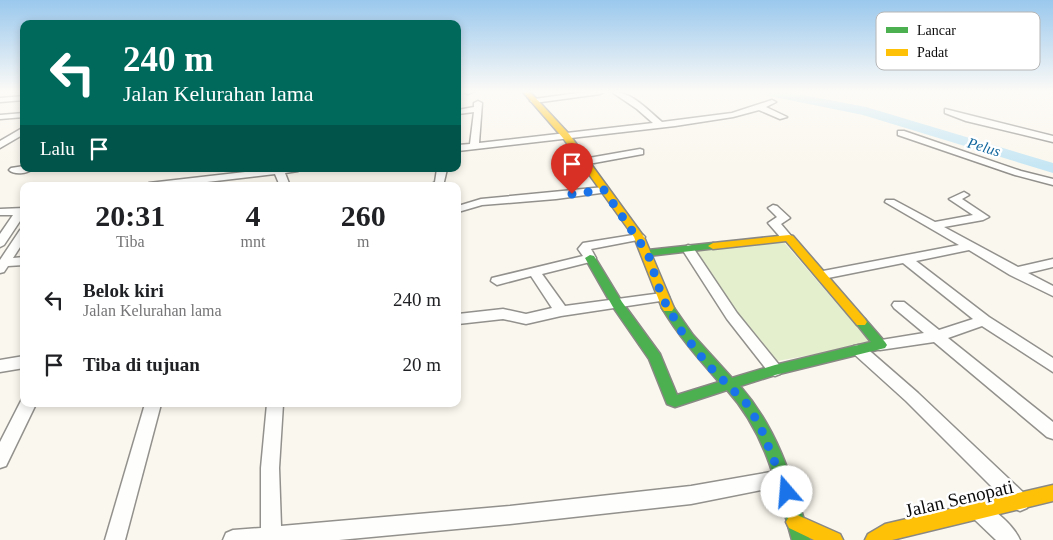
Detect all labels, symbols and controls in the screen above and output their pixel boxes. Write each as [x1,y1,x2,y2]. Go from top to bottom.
legend [876,12,1040,70]
text: Lancar [917,23,956,38]
icon: left [40,40,105,105]
text: 240 m [123,40,213,79]
text: Padat [917,45,948,60]
text: Jalan Kelurahan lama [123,81,314,106]
water label: Pelus [965,134,1002,160]
icon: arrive [85,135,113,163]
text: Lalu [40,138,75,159]
pin [551,143,593,194]
icon: arrive [558,150,586,178]
text: 20:31 [95,199,165,232]
text: 4 [245,199,260,232]
text: 260 [341,199,386,232]
text: Tiba [116,233,145,250]
text: mnt [241,233,265,250]
text: m [357,233,369,250]
text: Belok kiri [83,280,164,301]
icon: left [40,286,68,314]
text: 240 m [393,289,441,310]
text: Jalan Kelurahan lama [83,302,222,319]
icon: arrive [40,351,68,379]
text: Tiba di tujuan [83,354,200,375]
text: 20 m [402,354,441,375]
position arrow [760,465,812,517]
street label: Jalan Senopati [903,476,1015,521]

